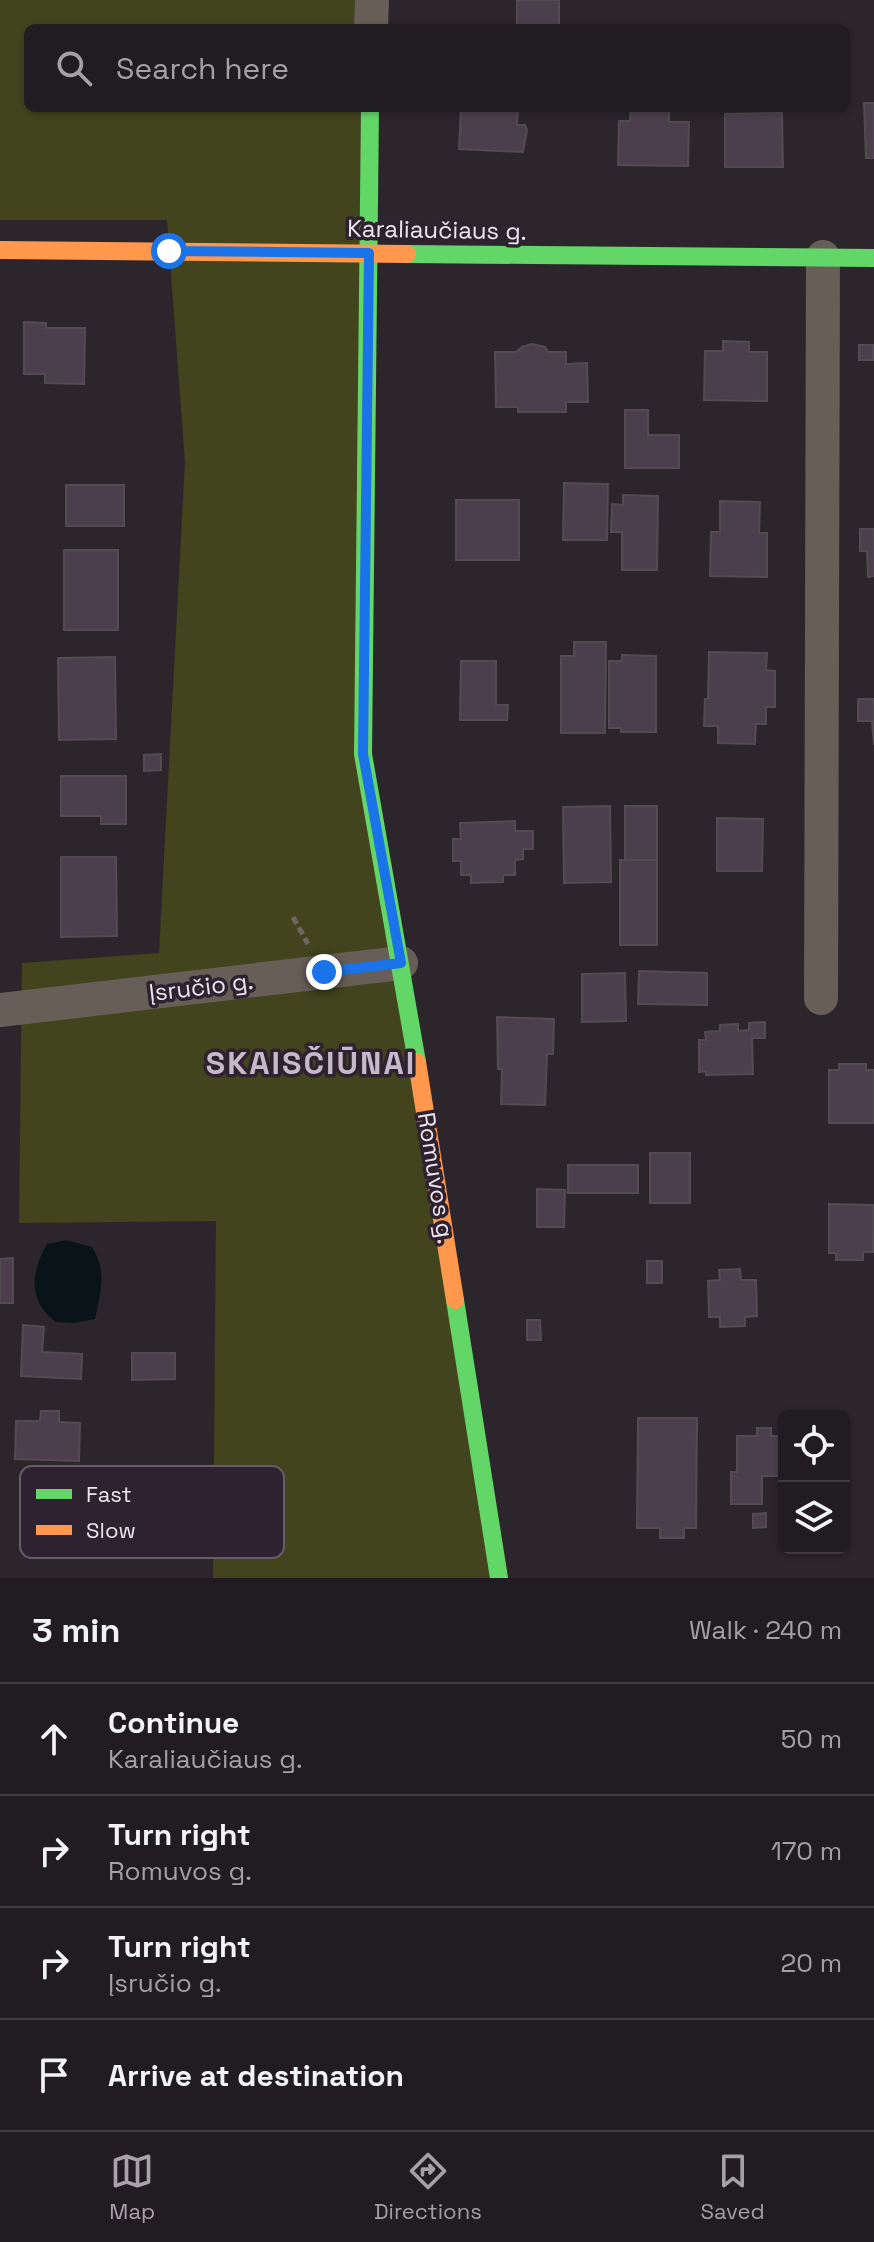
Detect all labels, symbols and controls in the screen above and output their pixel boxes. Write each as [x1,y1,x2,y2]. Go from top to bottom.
search box [24,24,850,112]
icon: search [52,46,96,90]
text: Search here [116,49,289,88]
street label: Karaliaučiaus g. [347,212,527,247]
route start [151,233,187,269]
route end [306,954,342,990]
street label: Įsručio g. [147,965,255,1008]
district label: SKAISČIŪNAI [206,1043,416,1083]
street label: Romuvos g. [411,1110,462,1246]
map controls [778,1410,850,1554]
button: locate [778,1410,850,1482]
legend [20,1466,284,1558]
text: Fast [86,1480,132,1508]
button: layers [778,1482,850,1554]
text: Slow [86,1516,136,1544]
text: 3 min [32,1609,120,1652]
text: Walk · 240 m [689,1613,842,1647]
text: Continue [108,1703,239,1742]
icon: ahead [32,1717,76,1761]
text: 50 m [781,1722,842,1756]
text: Karaliaučiaus g. [108,1742,303,1776]
text: Turn right [108,1815,251,1854]
icon: right [32,1829,76,1873]
text: 170 m [771,1834,842,1868]
text: Romuvos g. [108,1854,252,1888]
text: Turn right [108,1927,251,1966]
icon: right [32,1941,76,1985]
text: 20 m [781,1946,842,1980]
text: Įsručio g. [108,1966,222,2000]
icon: arrive [32,2053,76,2097]
text: Arrive at destination [108,2056,404,2095]
tab: Map [109,2149,155,2225]
tab: Directions [374,2149,482,2225]
tab: Saved [700,2149,765,2225]

